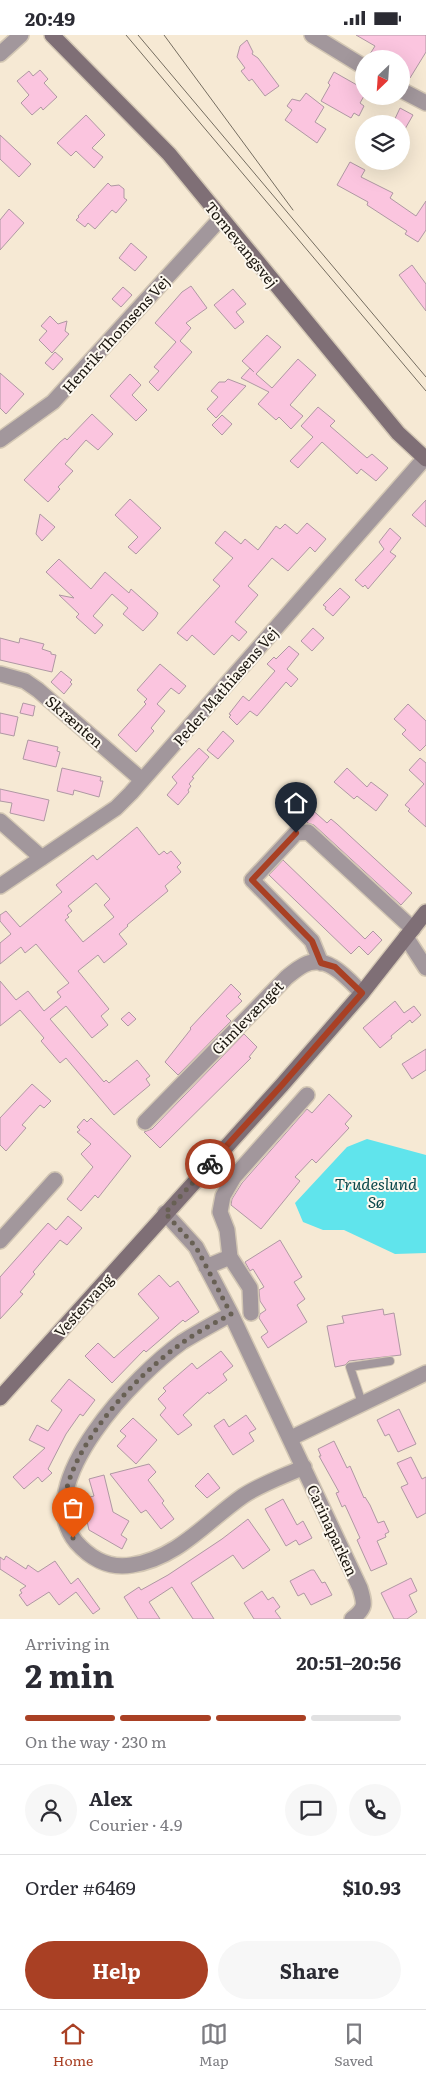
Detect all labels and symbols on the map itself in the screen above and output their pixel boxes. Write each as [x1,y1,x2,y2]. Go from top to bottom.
north arrow [355,50,410,105]
street label: Tornevangsvej [200,196,284,292]
street label: Henrik Thomsens Vej [56,270,174,398]
street label: Peder Mathiasens Vej [167,622,283,750]
street label: Skrænten [41,689,109,753]
pin [275,782,317,833]
street label: Gimlevænget [206,975,288,1059]
courier [185,1139,235,1189]
water label: Trudeslund Sø [335,1171,418,1213]
street label: Vestervang [48,1267,119,1342]
street label: Carinaparken [302,1480,364,1580]
pin [52,1487,94,1538]

